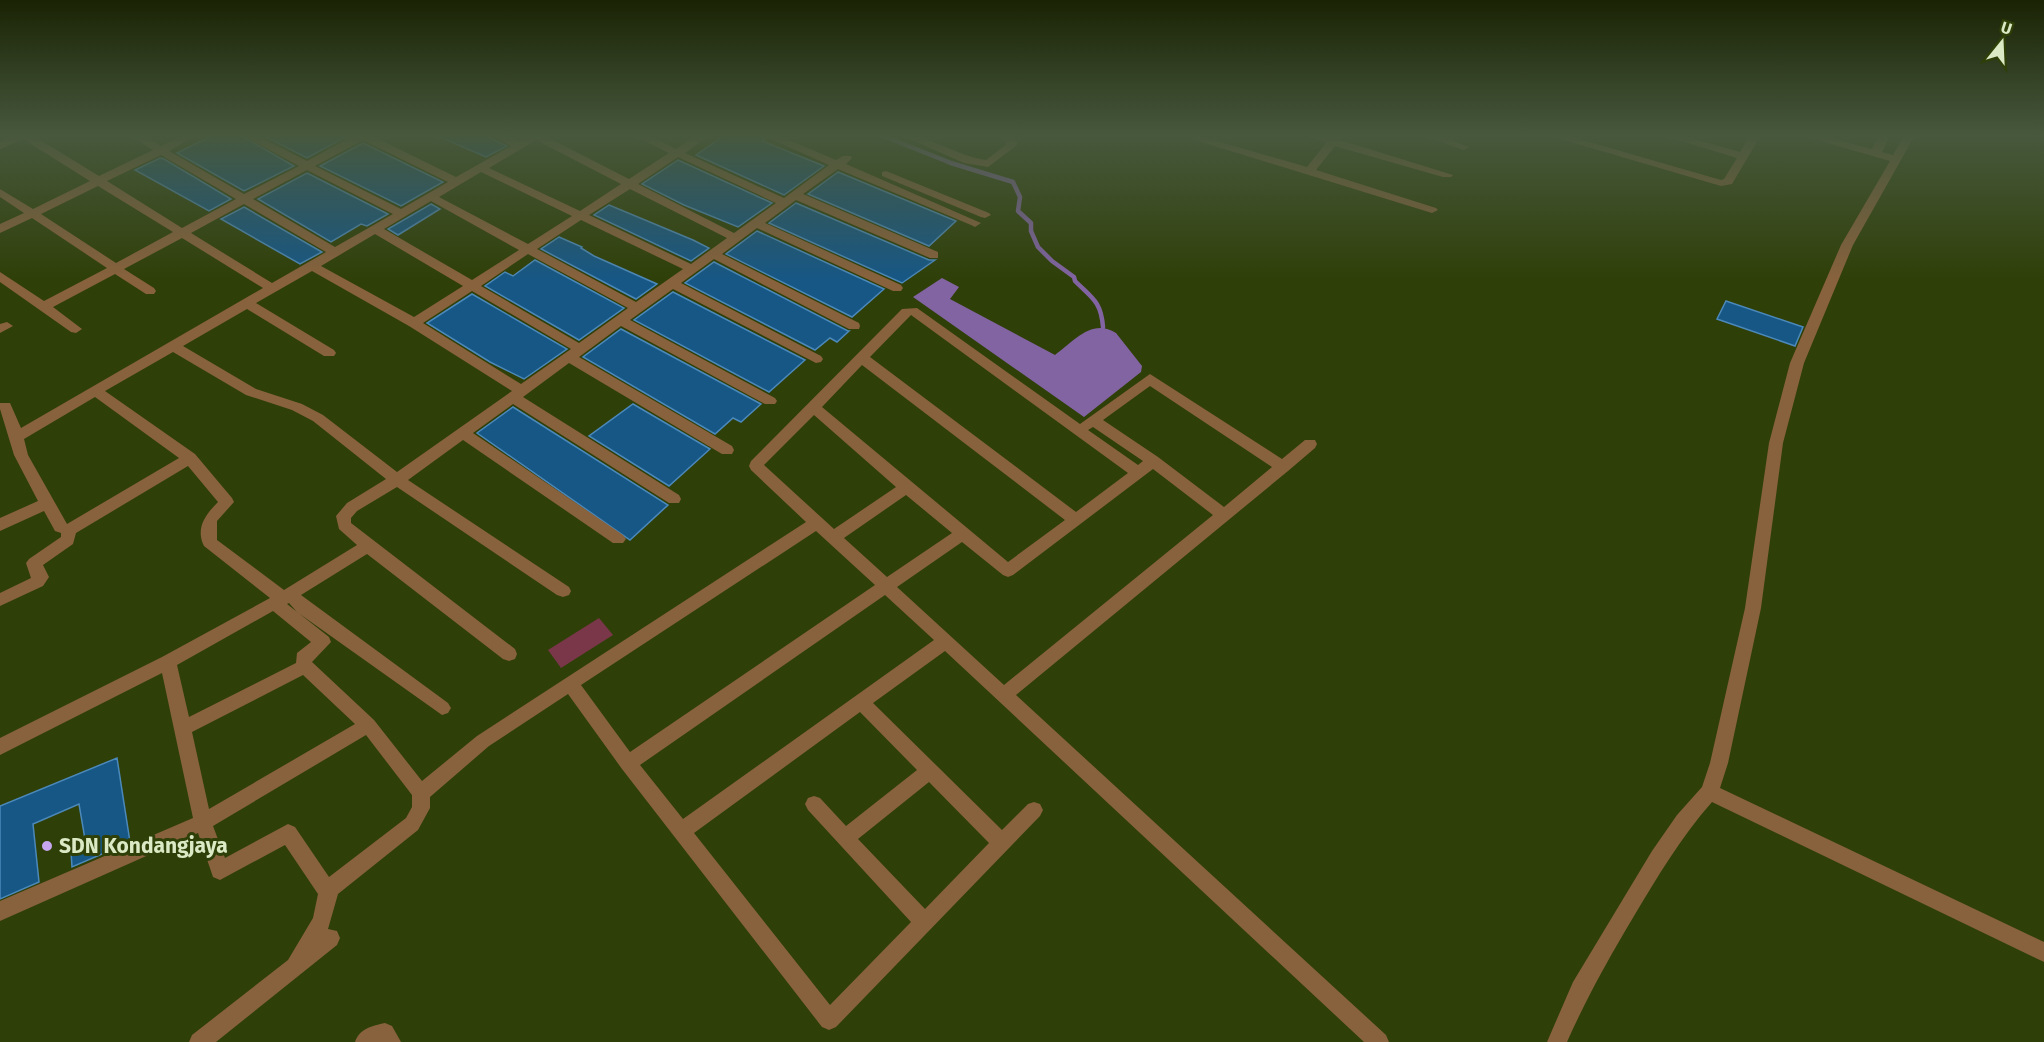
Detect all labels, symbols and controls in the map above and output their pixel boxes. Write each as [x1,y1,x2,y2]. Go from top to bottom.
north arrow [1972,12,2032,72]
text: U [1999,18,2014,39]
place label: SDN Kondangjaya [59,833,228,859]
marker: SDN Kondangjaya [40,839,54,853]

